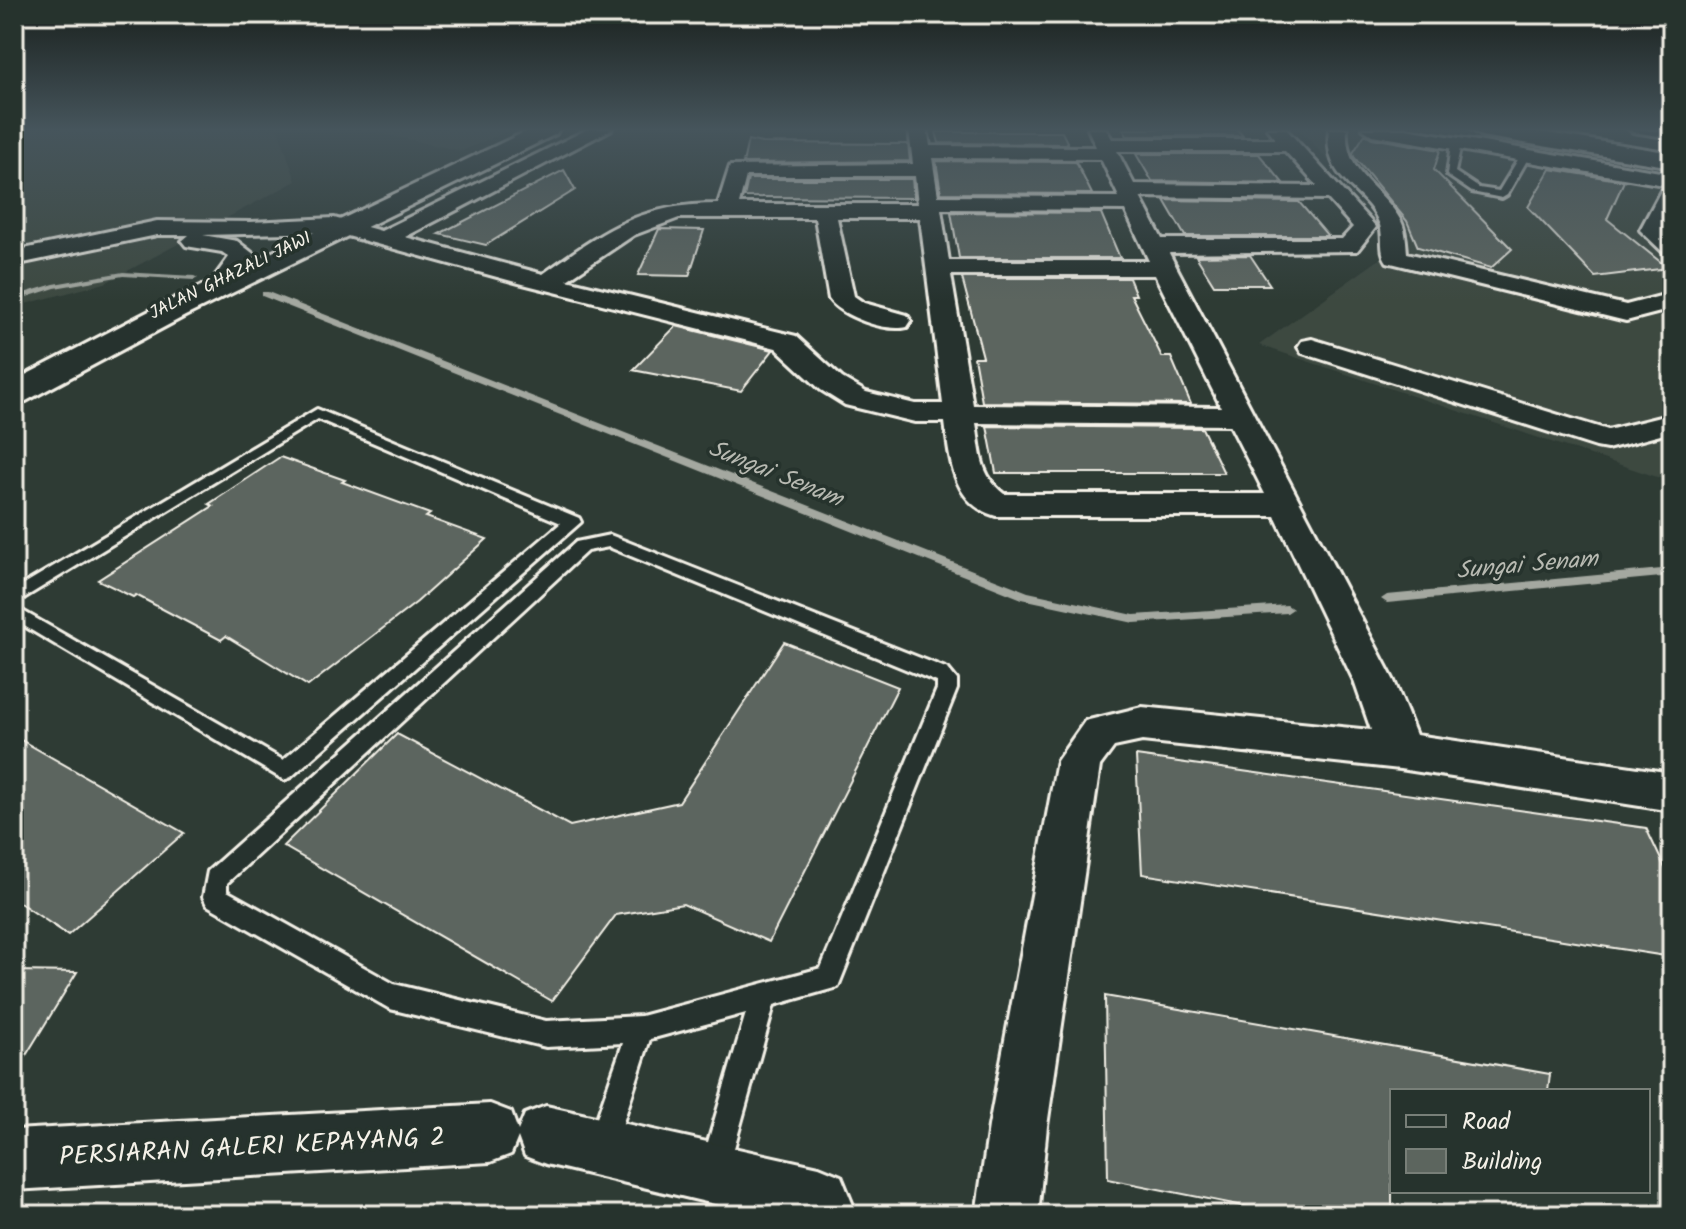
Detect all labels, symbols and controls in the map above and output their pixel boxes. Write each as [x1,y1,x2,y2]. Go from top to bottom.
street label: JALAN GHAZALI JAWI [145,224,317,328]
water label: Sungai Senam [702,430,850,520]
water label: Sungai Senam [1455,540,1601,591]
legend [1390,1089,1650,1193]
text: Road [1462,1103,1511,1142]
street label: PERSIARAN GALERI KEPAYANG 2 [58,1117,446,1179]
text: Building [1462,1143,1542,1182]

